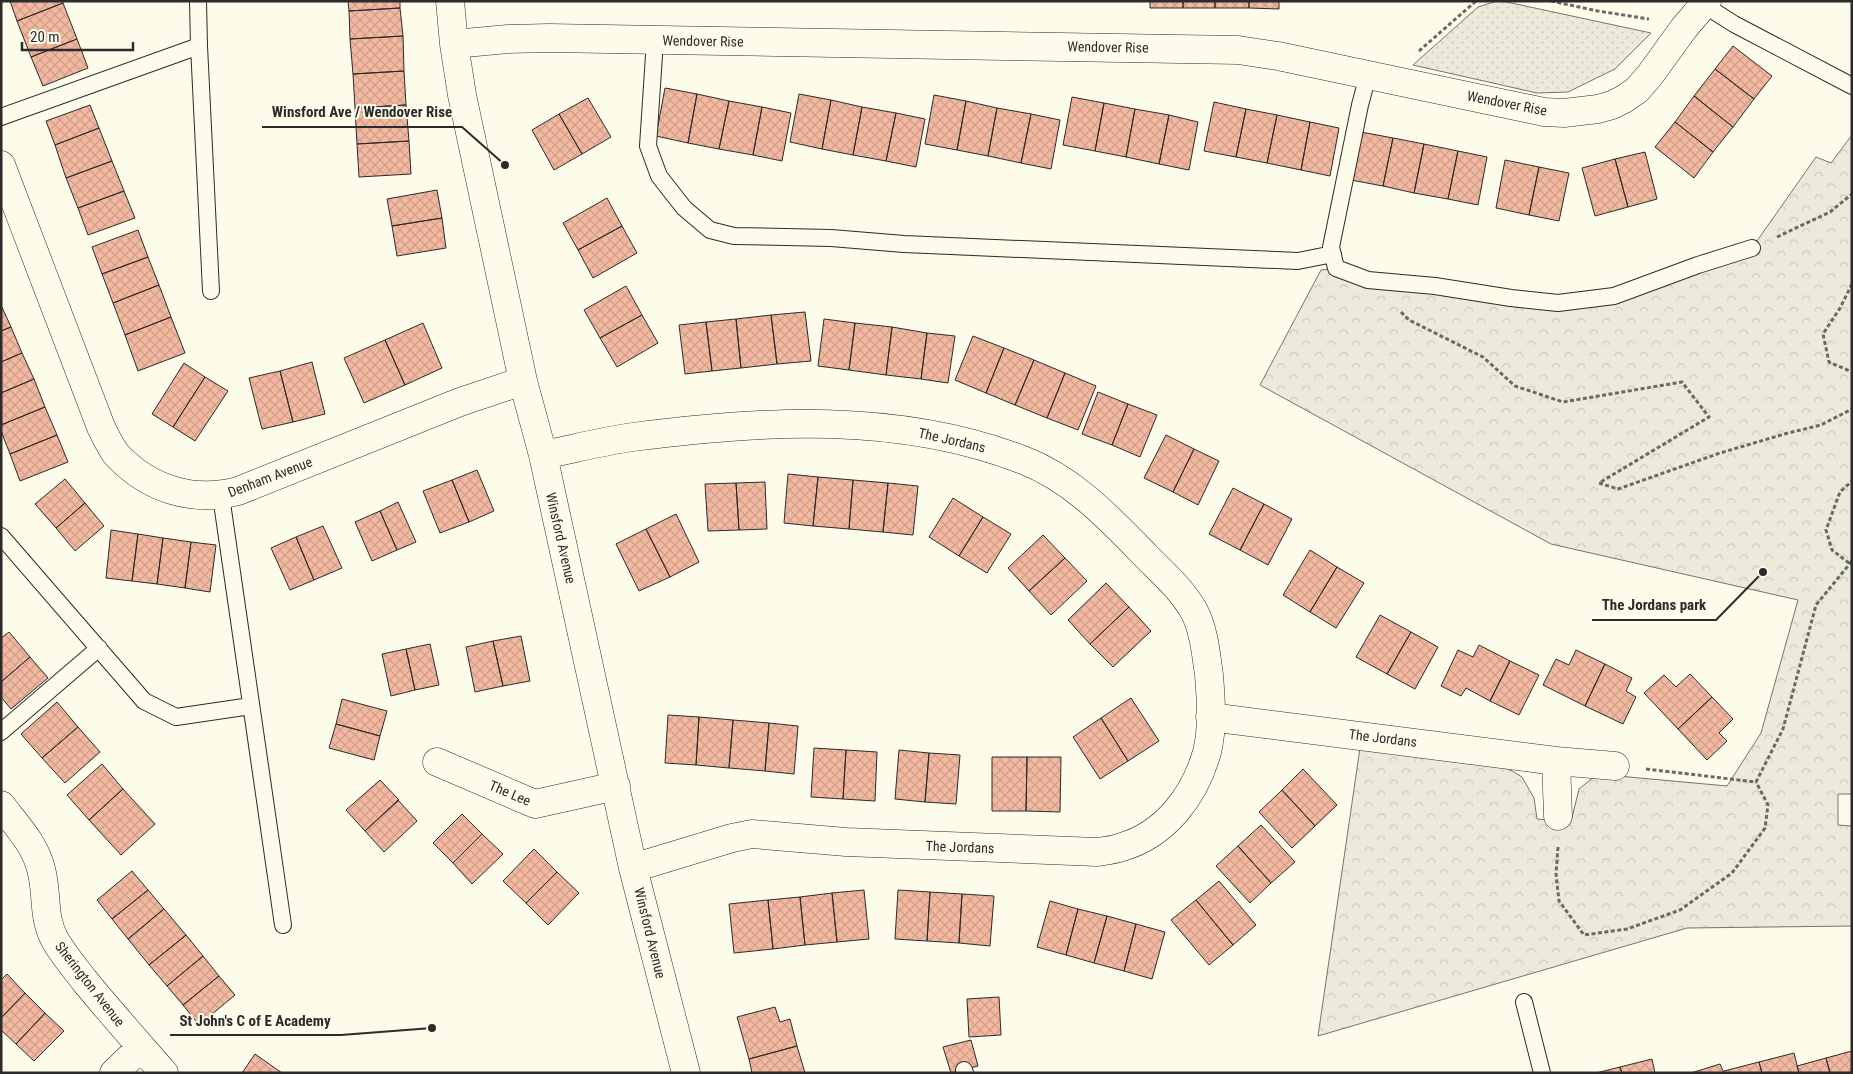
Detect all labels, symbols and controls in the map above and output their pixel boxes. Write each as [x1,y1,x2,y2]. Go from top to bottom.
scale bar [22,20,134,52]
text: 20 m [30,28,60,46]
street label: Wendover Rise [662,32,744,50]
street label: Wendover Rise [1067,38,1149,56]
street label: Wendover Rise [1466,87,1549,119]
callout: Winsford Ave / Wendover Rise [262,97,462,127]
text: Winsford Ave / Wendover Rise [272,103,452,121]
street label: The Jordans [917,424,987,456]
street label: Denham Avenue [226,453,315,500]
street label: Winsford Avenue [543,491,579,586]
callout: The Jordans park [1592,590,1716,620]
text: The Jordans park [1602,596,1707,614]
street label: The Jordans [1348,726,1418,750]
street label: The Lee [487,777,534,809]
street label: The Jordans [925,838,995,856]
street label: Winsford Avenue [631,886,669,981]
street label: Sherington Avenue [52,938,128,1030]
callout: St John's C of E Academy [170,1005,341,1035]
text: St John's C of E Academy [179,1012,331,1030]

